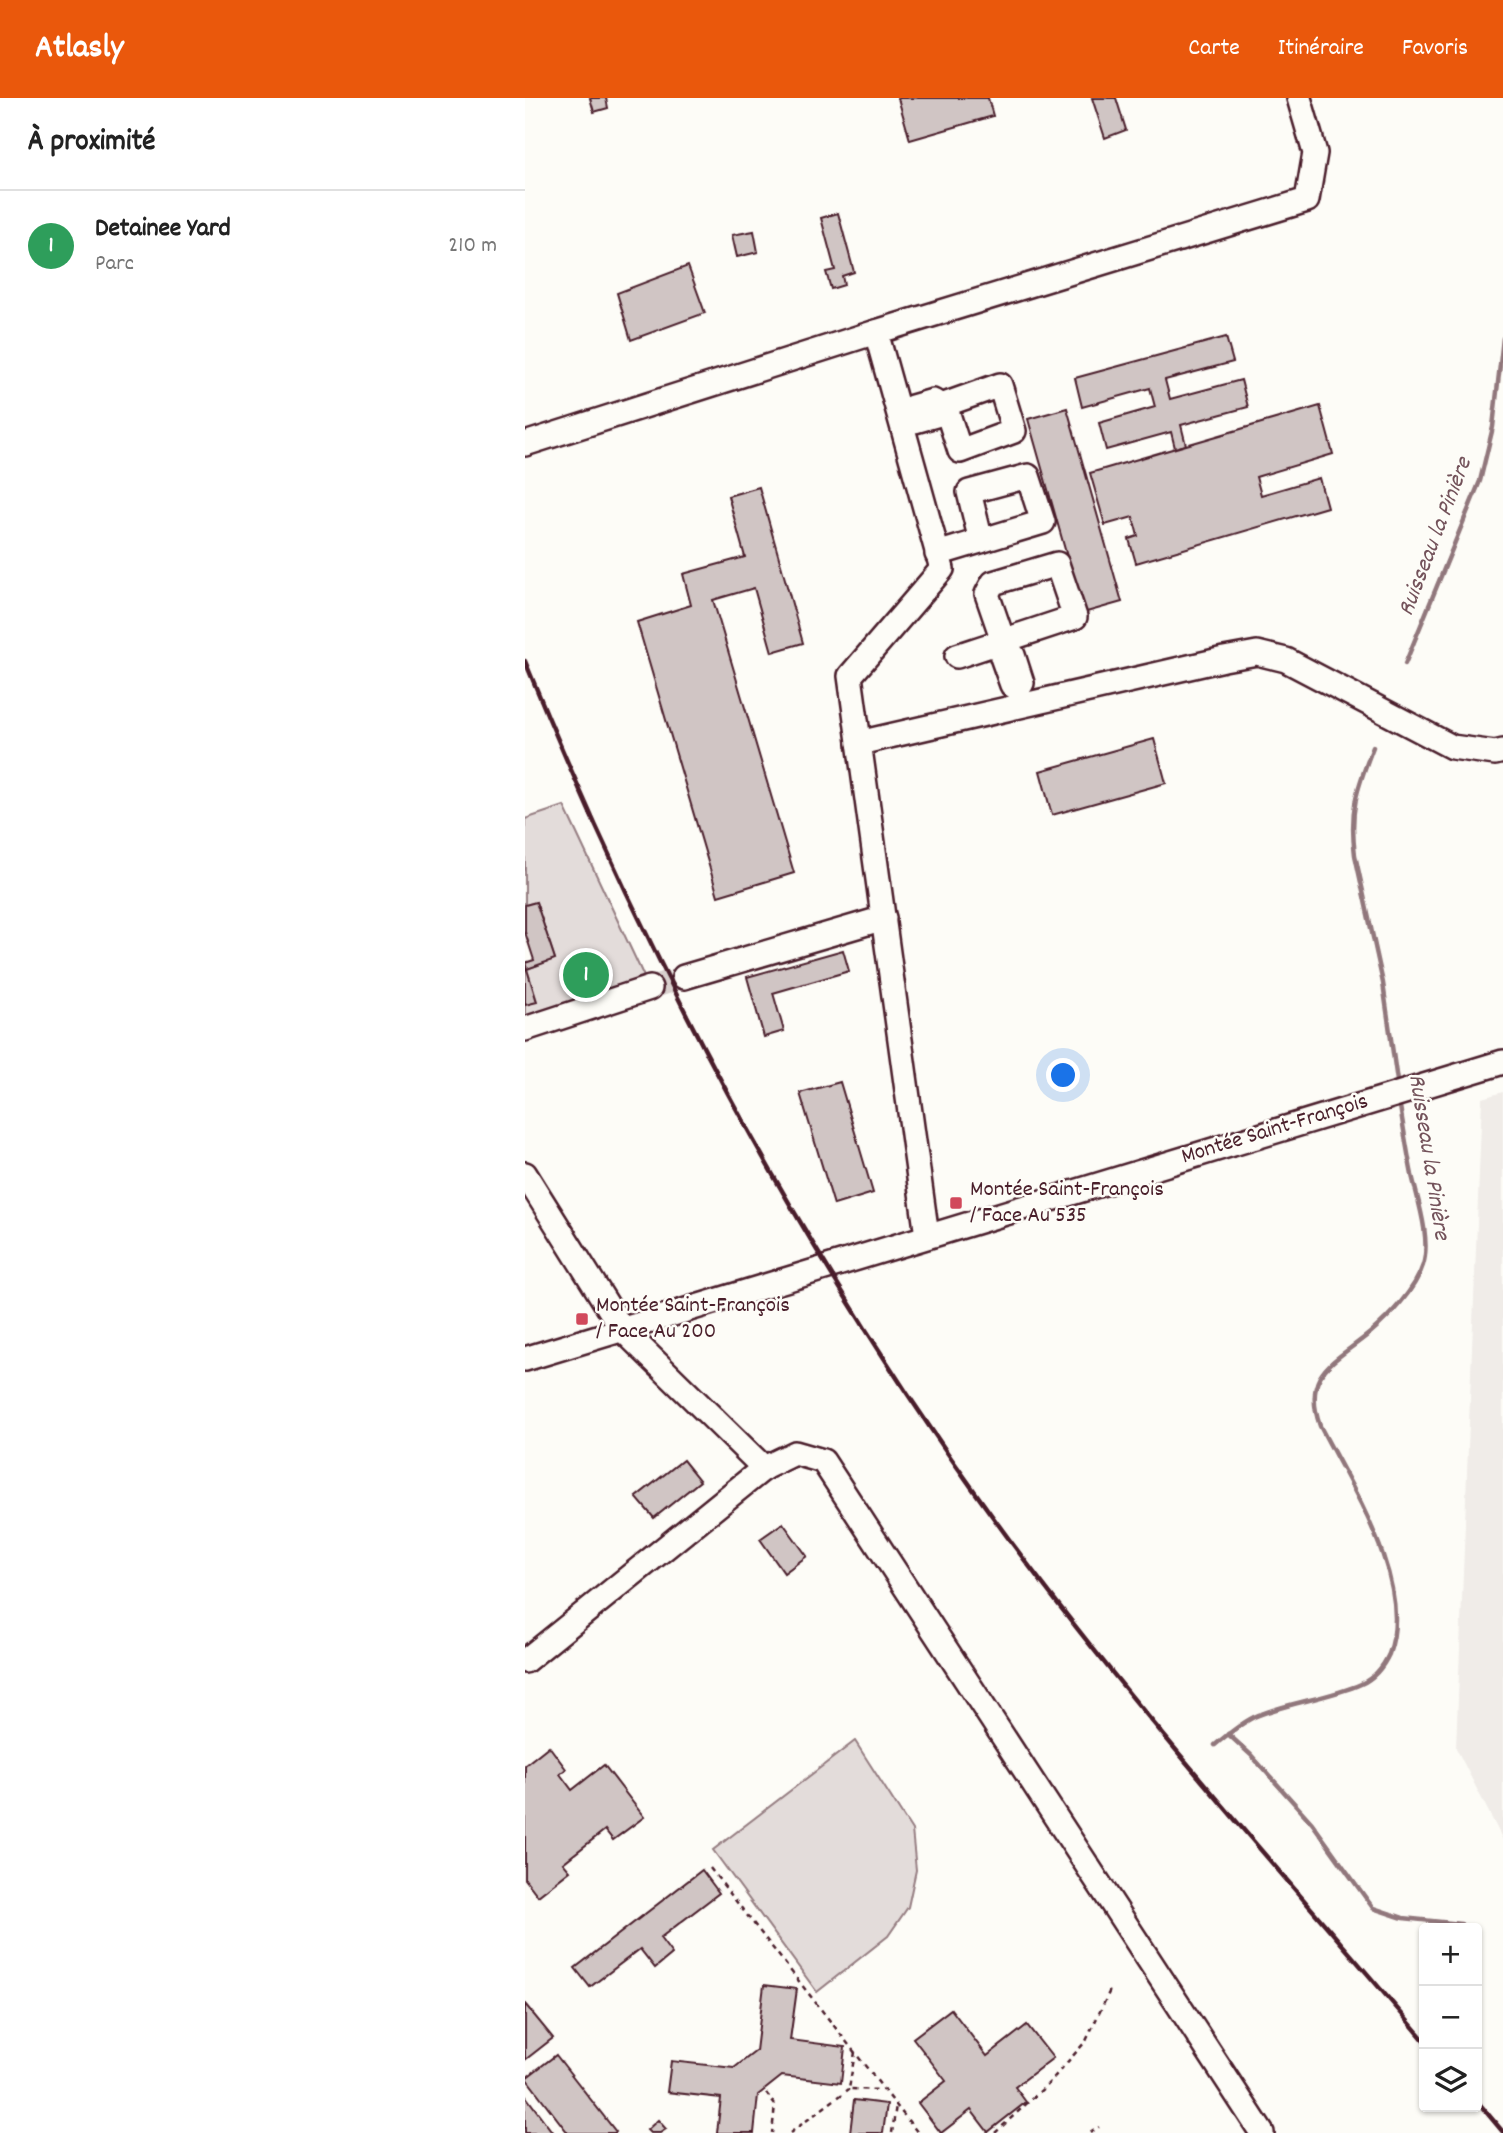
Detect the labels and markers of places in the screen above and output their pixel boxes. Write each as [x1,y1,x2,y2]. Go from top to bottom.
pin: 1 [563,949,609,1001]
place label: Montée Saint-François / Face Au 535 [970,1174,1164,1233]
marker: Montée Saint-François / Face Au 535 [948,1195,964,1211]
place label: Montée Saint-François / Face Au 200 [596,1290,790,1349]
marker: Montée Saint-François / Face Au 200 [574,1311,590,1327]

